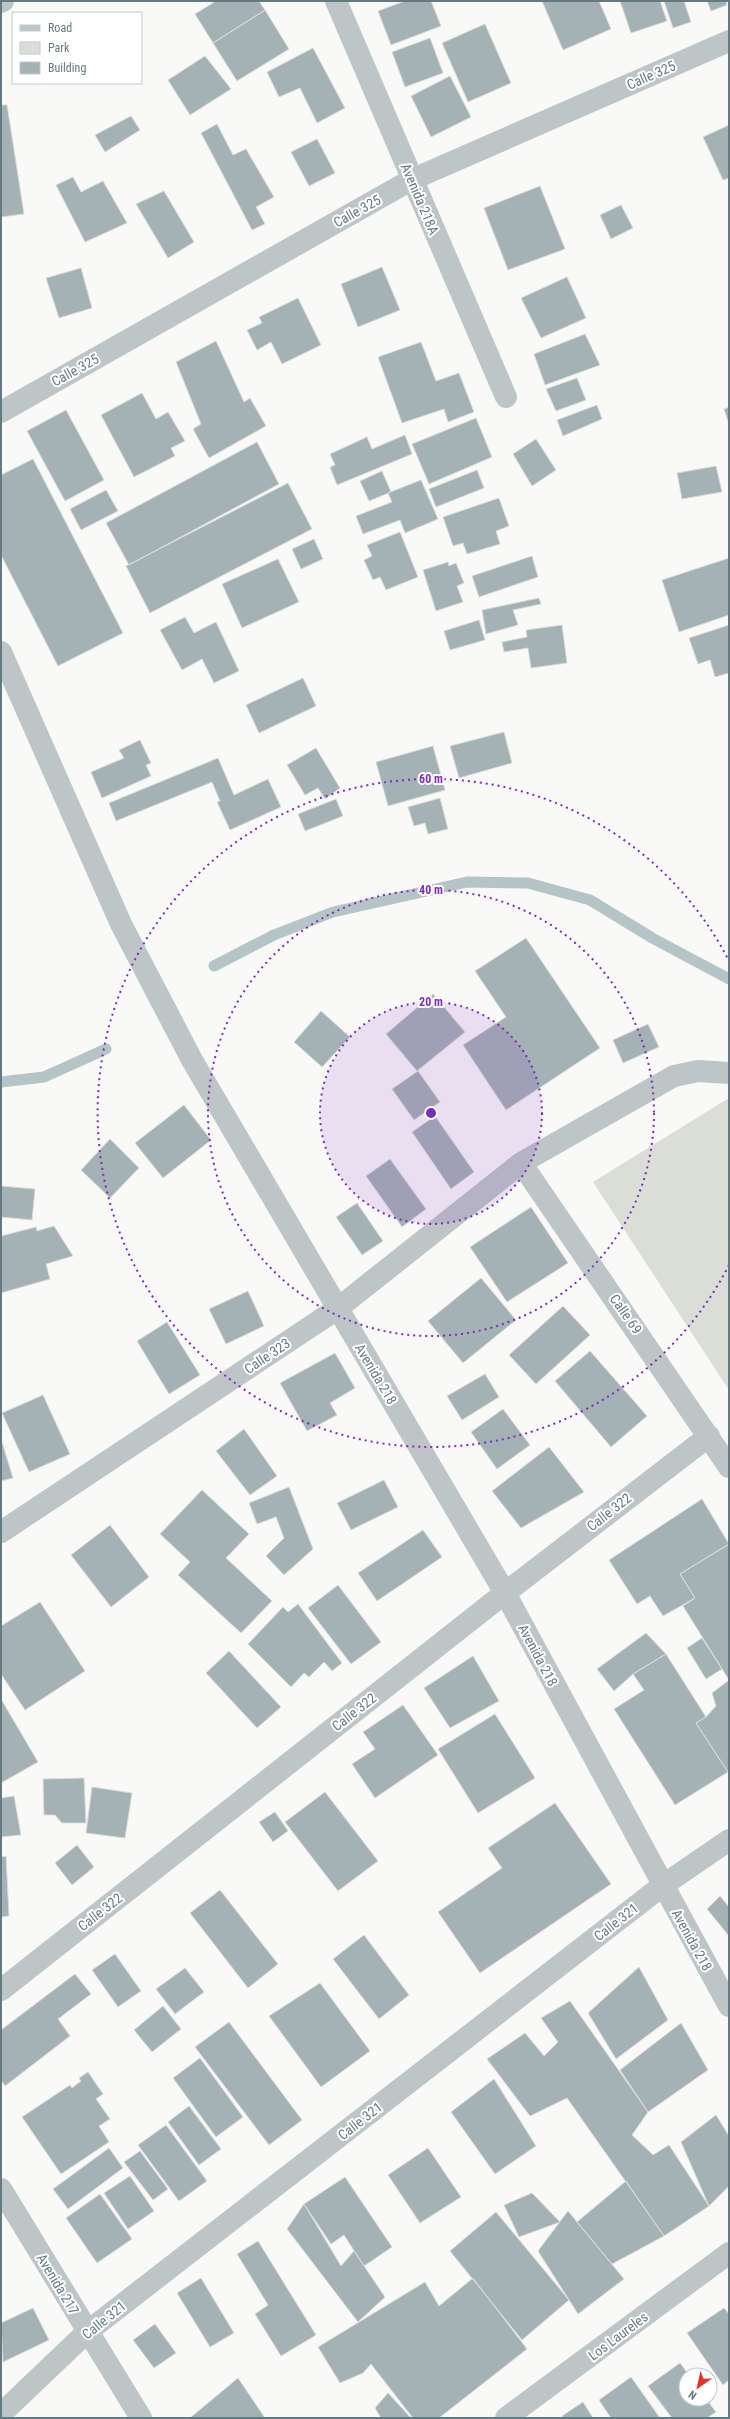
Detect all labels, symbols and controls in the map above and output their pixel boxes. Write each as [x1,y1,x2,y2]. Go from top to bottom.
legend [12,12,142,84]
text: Road [48,21,72,35]
text: Park [48,41,70,55]
street label: Calle 325 [624,57,678,93]
text: Building [48,61,86,75]
street label: Avenida 218A [398,161,442,237]
street label: Calle 325 [331,191,384,230]
street label: Calle 325 [49,350,102,389]
text: 60 m [419,772,443,786]
text: 40 m [419,883,443,897]
text: 20 m [419,995,443,1009]
centre of rings [424,1106,438,1120]
street label: Calle 69 [607,1291,645,1337]
street label: Calle 323 [241,1335,293,1377]
street label: Avenida 218 [352,1341,400,1407]
street label: Calle 322 [584,1490,634,1534]
street label: Avenida 218 [515,1621,561,1689]
street label: Calle 322 [329,1690,379,1734]
street label: Calle 322 [75,1890,125,1934]
street label: Calle 321 [591,1900,641,1944]
street label: Avenida 218 [669,1906,715,1974]
street label: Calle 321 [335,2099,385,2143]
street label: Avenida 217 [34,2251,82,2317]
street label: Calle 321 [79,2298,129,2342]
street label: Los Laureles [585,2308,651,2364]
north arrow [678,2367,718,2407]
text: N [686,2387,699,2402]

